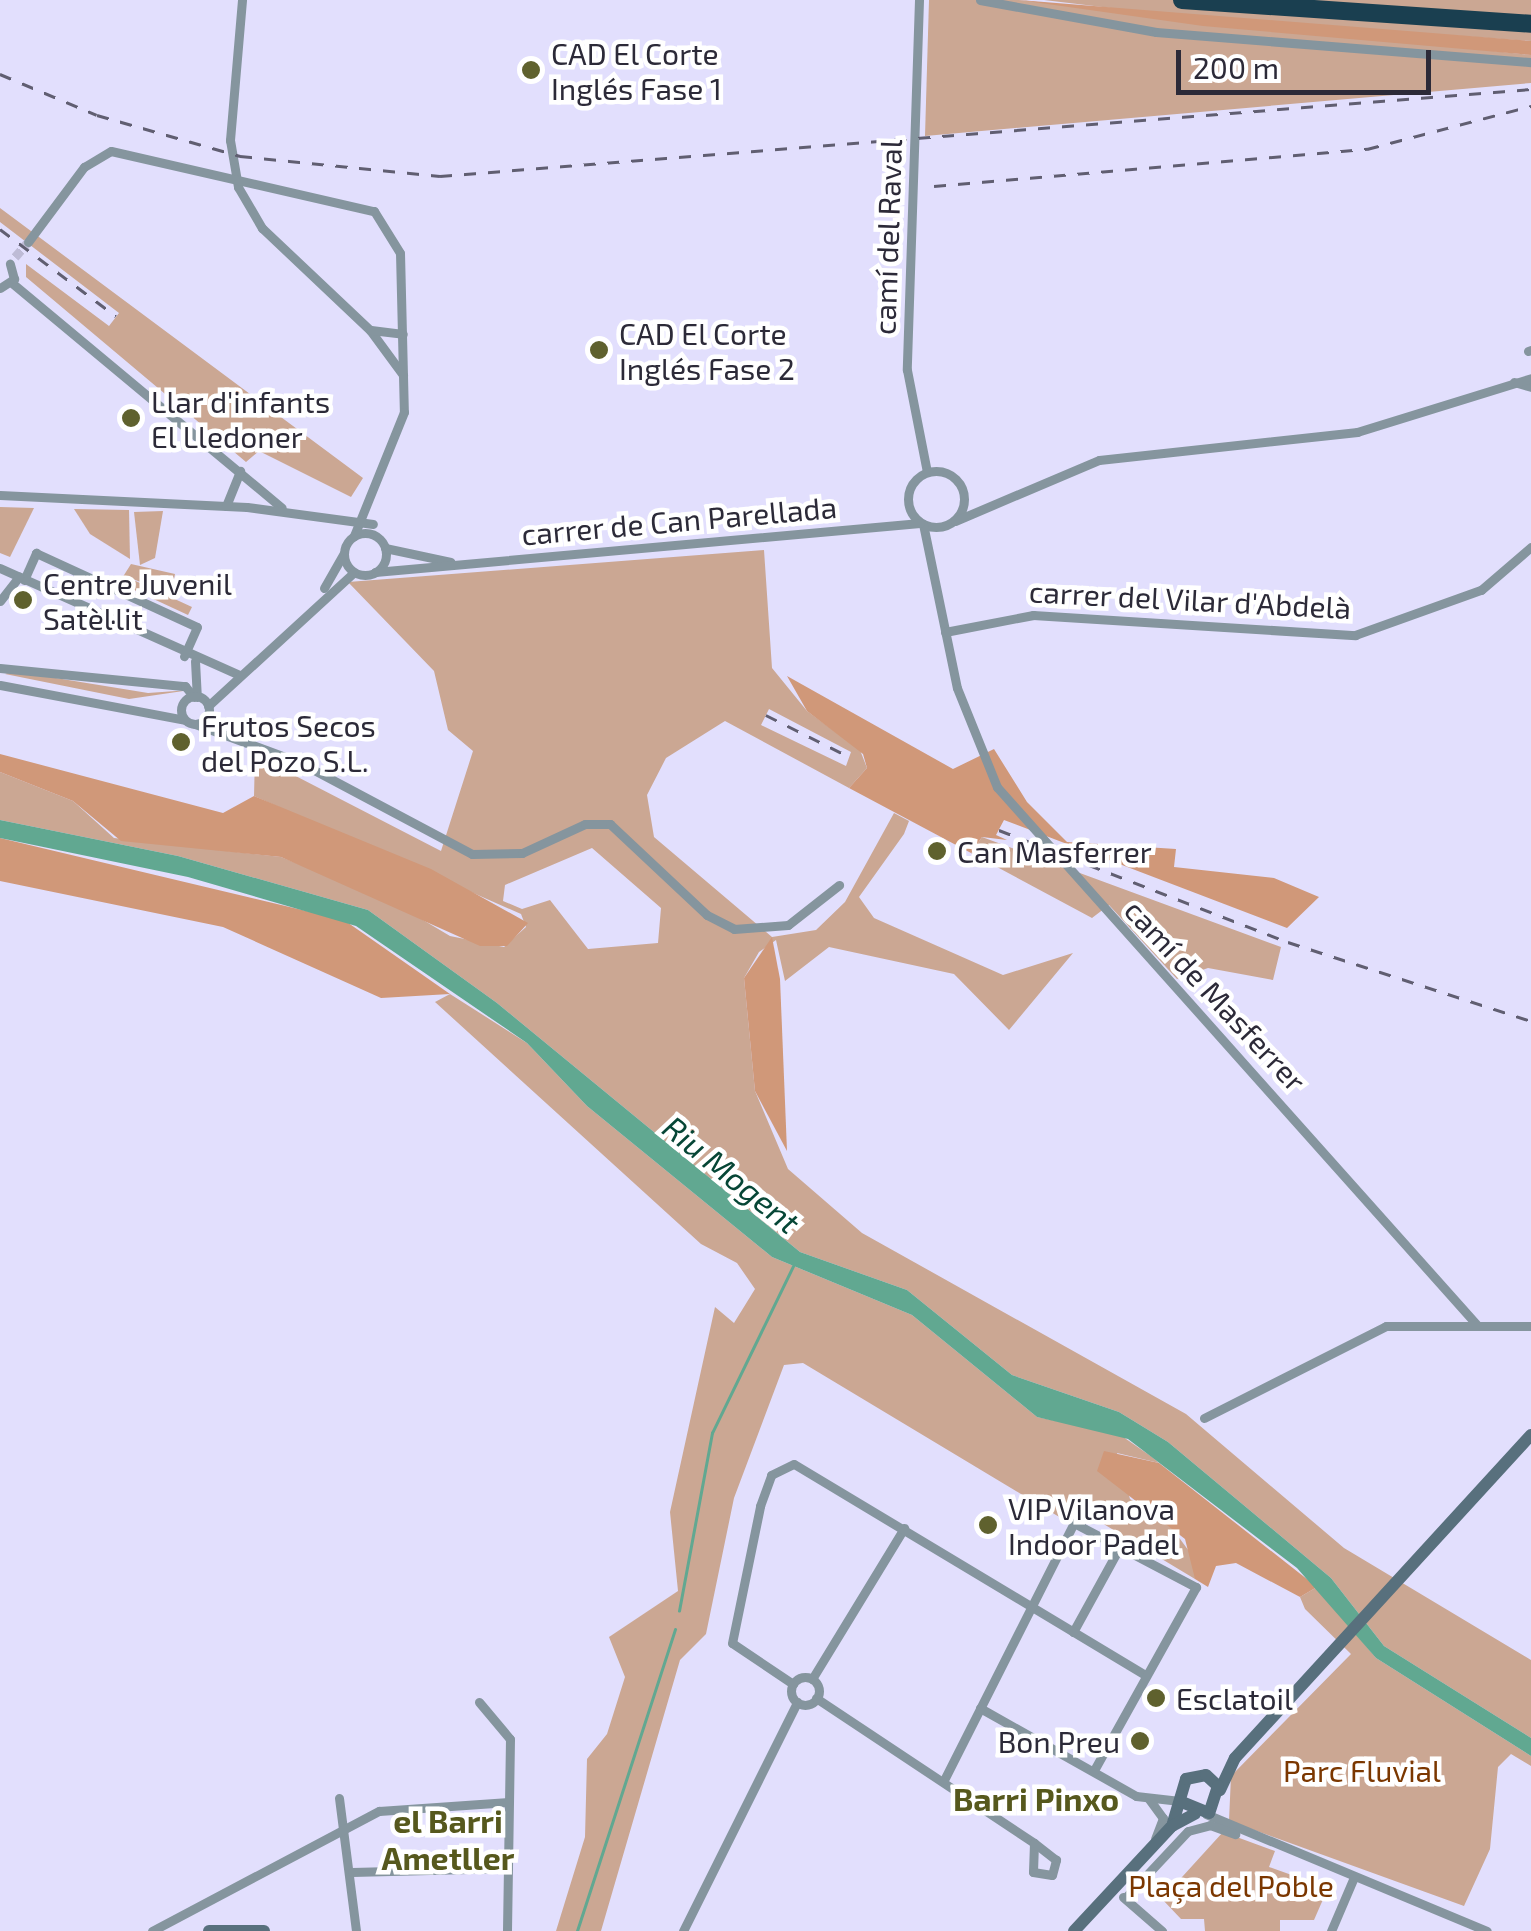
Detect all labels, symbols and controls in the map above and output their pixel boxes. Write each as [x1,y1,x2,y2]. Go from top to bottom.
scale bar [1181,30,1436,92]
place label: CAD El Corte Inglés Fase 1 [551,35,722,106]
text: 200 m [1193,49,1279,85]
marker: CAD El Corte Inglés Fase 1 [520,59,542,81]
street label: camí del Raval [866,138,908,336]
place label: CAD El Corte Inglés Fase 2 [619,315,795,386]
marker: CAD El Corte Inglés Fase 2 [588,339,610,361]
place label: Llar d'infants El Lledoner [151,383,331,454]
marker: Llar d'infants El Lledoner [120,407,142,429]
street label: carrer de Can Parellada [519,488,839,552]
place label: Centre Juvenil Satèl·lit [43,565,232,636]
street label: carrer del Vilar d'Abdelà [1027,573,1353,625]
marker: Centre Juvenil Satèl·lit [12,589,34,611]
place label: Frutos Secos del Pozo S.L. [201,707,376,778]
marker: Frutos Secos del Pozo S.L. [170,731,192,753]
place label: Can Masferrer [957,833,1152,869]
marker: Can Masferrer [926,840,948,862]
street label: camí de Masferrer [1118,892,1314,1098]
water label: Riu Mogent [656,1107,808,1241]
place label: VIP Vilanova Indoor Padel [1008,1490,1180,1560]
marker: VIP Vilanova Indoor Padel [977,1514,999,1536]
place label: Esclatoil [1176,1680,1293,1716]
marker: Esclatoil [1145,1687,1167,1709]
place label: Bon Preu [998,1723,1120,1759]
marker: Bon Preu [1129,1730,1151,1752]
park label: Parc Fluvial [1283,1752,1441,1788]
district label: Barri Pinxo [953,1779,1119,1817]
district label: el Barri Ametller [382,1802,514,1877]
park label: Plaça del Poble [1128,1867,1334,1903]

